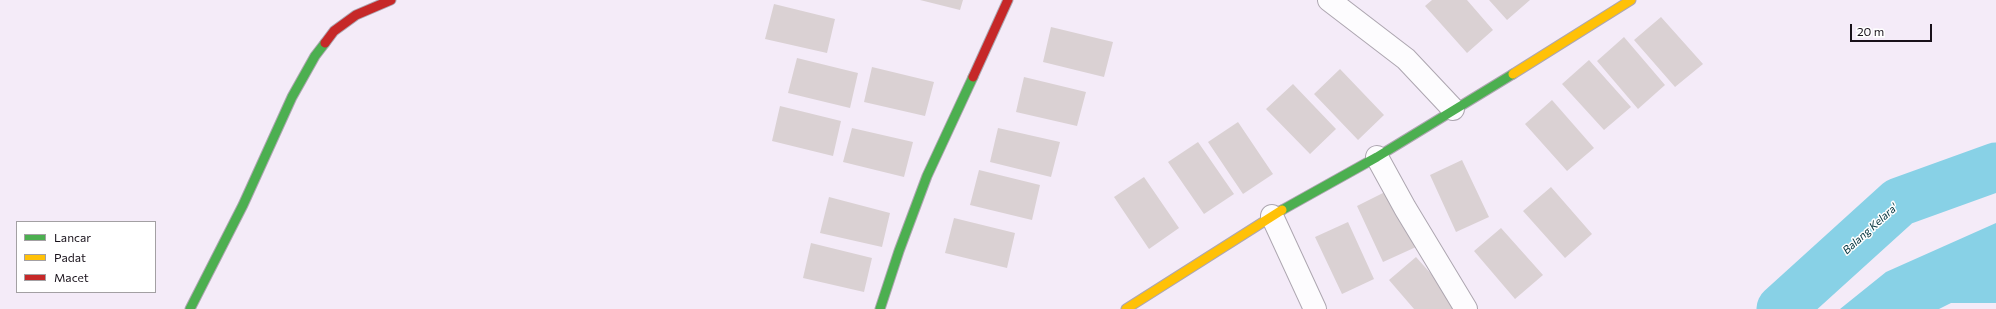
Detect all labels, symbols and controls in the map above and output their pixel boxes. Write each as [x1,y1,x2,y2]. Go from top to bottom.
scale bar [1852,16,1934,42]
text: 20 m [1857,24,1884,38]
water label: Balang Kelara' [1840,201,1900,257]
legend [16,221,156,293]
text: Lancar [54,230,91,244]
text: Padat [54,250,86,264]
text: Macet [54,270,89,284]

